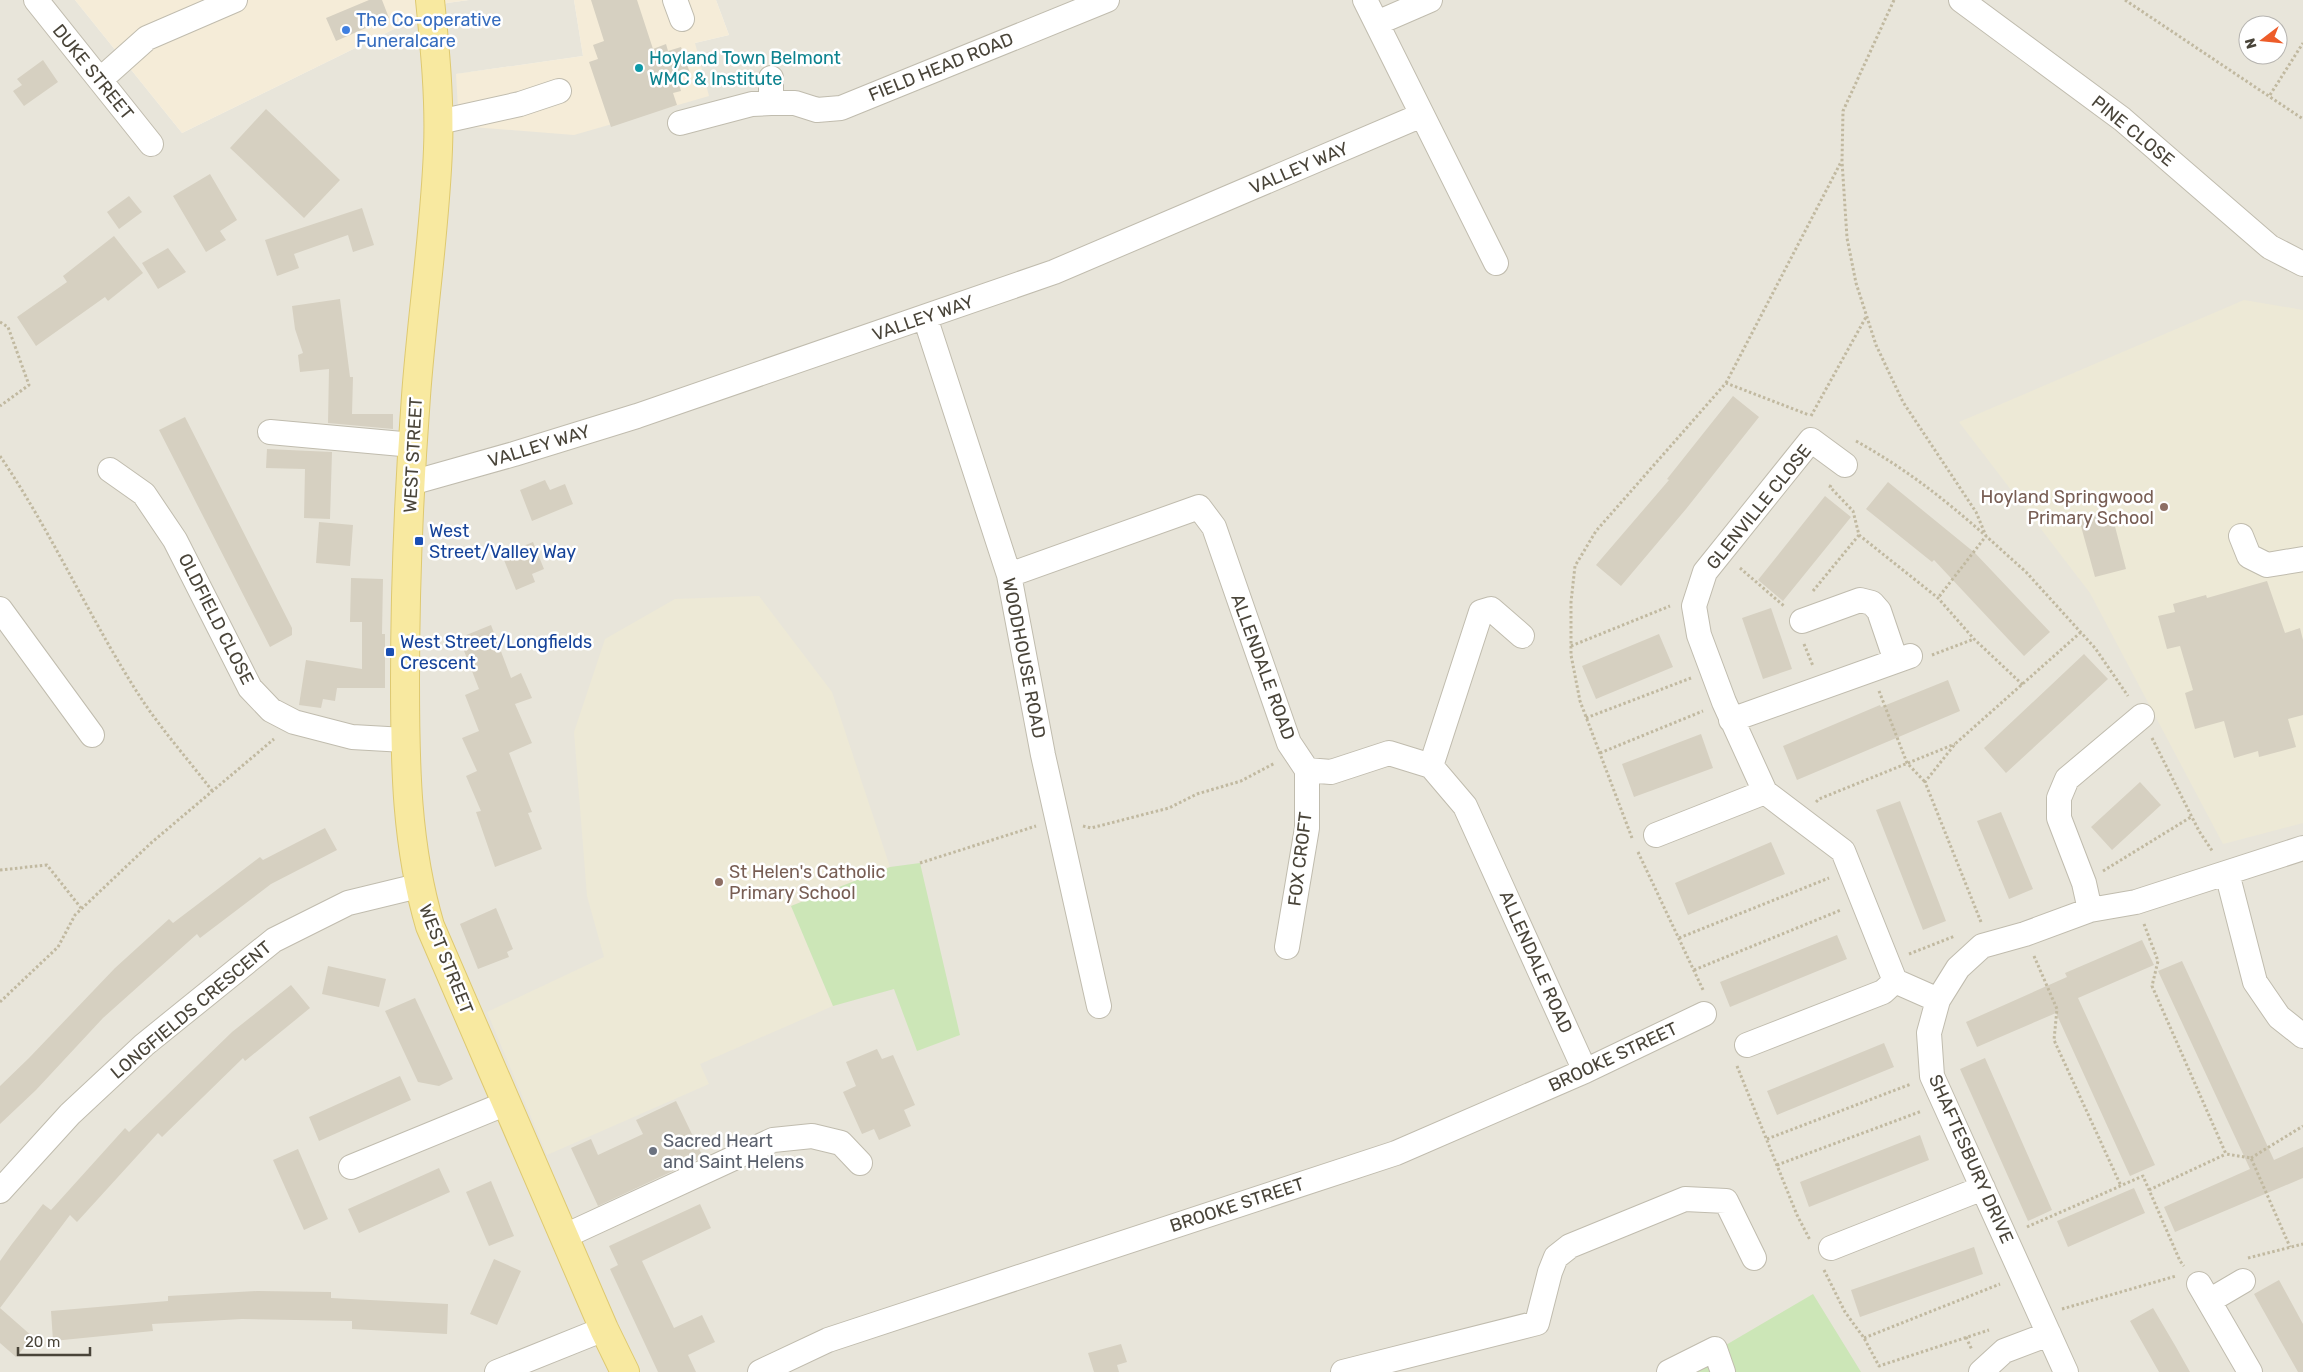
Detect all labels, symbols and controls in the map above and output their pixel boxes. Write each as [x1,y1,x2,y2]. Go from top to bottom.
place label: The Co-operative Funeralcare [356,9,501,52]
north arrow [2238,15,2288,65]
street label: DUKE STREET [48,20,138,124]
marker: The Co-operative Funeralcare [340,24,352,36]
street label: FIELD HEAD ROAD [865,28,1017,106]
text: N [2241,36,2261,51]
place label: Hoyland Town Belmont WMC & Institute [649,47,841,90]
marker: Hoyland Town Belmont WMC & Institute [633,62,645,74]
street label: PINE CLOSE [2087,91,2179,171]
street label: VALLEY WAY [1246,137,1352,199]
street label: VALLEY WAY [869,290,977,346]
street label: WEST STREET [399,396,427,514]
street label: VALLEY WAY [485,420,593,472]
street label: GLENVILLE CLOSE [1702,440,1816,574]
place label: Hoyland Springwood Primary School [1981,486,2154,529]
marker: Hoyland Springwood Primary School [2158,501,2170,513]
place label: West Street/Valley Way [429,520,576,563]
marker: West Street/Valley Way [413,535,425,547]
street label: OLDFIELD CLOSE [173,550,259,688]
street label: WOODHOUSE ROAD [998,576,1050,740]
street label: ALLENDALE ROAD [1226,591,1300,743]
place label: West Street/Longfields Crescent [400,631,592,674]
marker: West Street/Longfields Crescent [384,646,396,658]
street label: FOX CROFT [1283,811,1317,907]
place label: St Helen's Catholic Primary School [729,861,885,904]
marker: St Helen's Catholic Primary School [713,876,725,888]
street label: ALLENDALE ROAD [1495,887,1577,1037]
street label: WEST STREET [414,901,478,1017]
street label: LONGFIELDS CRESCENT [106,936,276,1084]
street label: BROOKE STREET [1545,1017,1681,1097]
street label: SHAFTESBURY DRIVE [1924,1071,2018,1247]
place label: Sacred Heart and Saint Helens [663,1130,804,1173]
marker: Sacred Heart and Saint Helens [647,1145,659,1157]
street label: BROOKE STREET [1167,1173,1307,1237]
scale bar [18,1324,90,1356]
text: 20 m [25,1333,60,1351]

